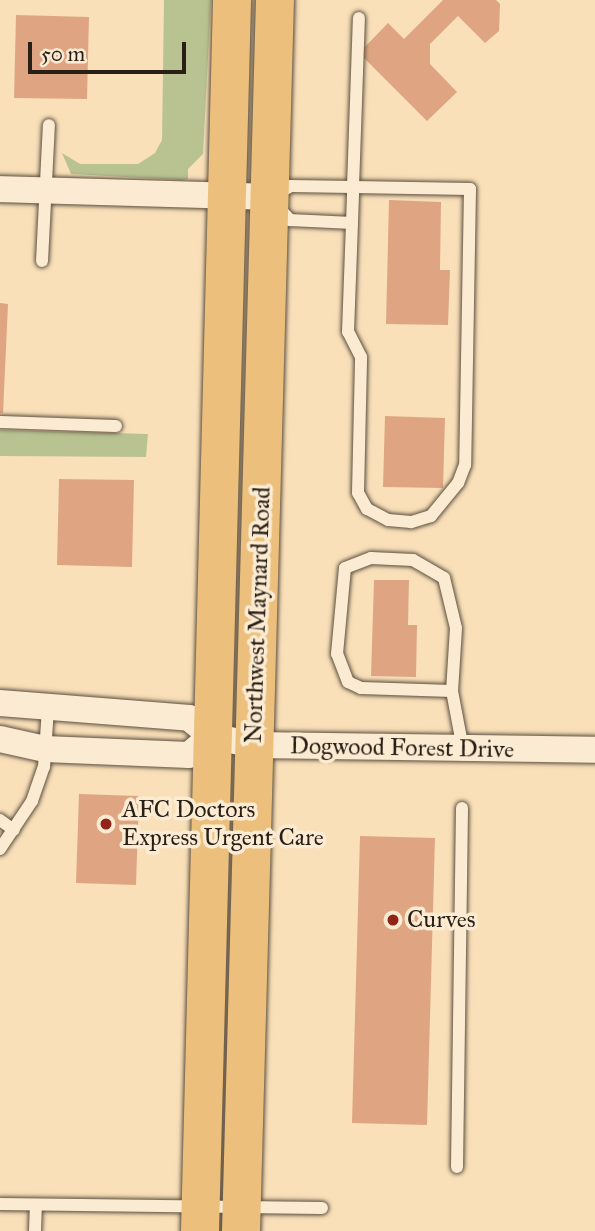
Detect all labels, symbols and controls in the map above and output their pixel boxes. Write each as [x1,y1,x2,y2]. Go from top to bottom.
scale bar [32,28,189,72]
text: 50 m [41,41,85,67]
street label: Northwest Maynard Road [239,486,277,744]
street label: Dogwood Forest Drive [290,732,514,764]
place label: AFC Doctors Express Urgent Care [122,796,324,852]
marker: AFC Doctors Express Urgent Care [96,814,116,834]
place label: Curves [407,906,475,934]
marker: Curves [385,912,401,928]

